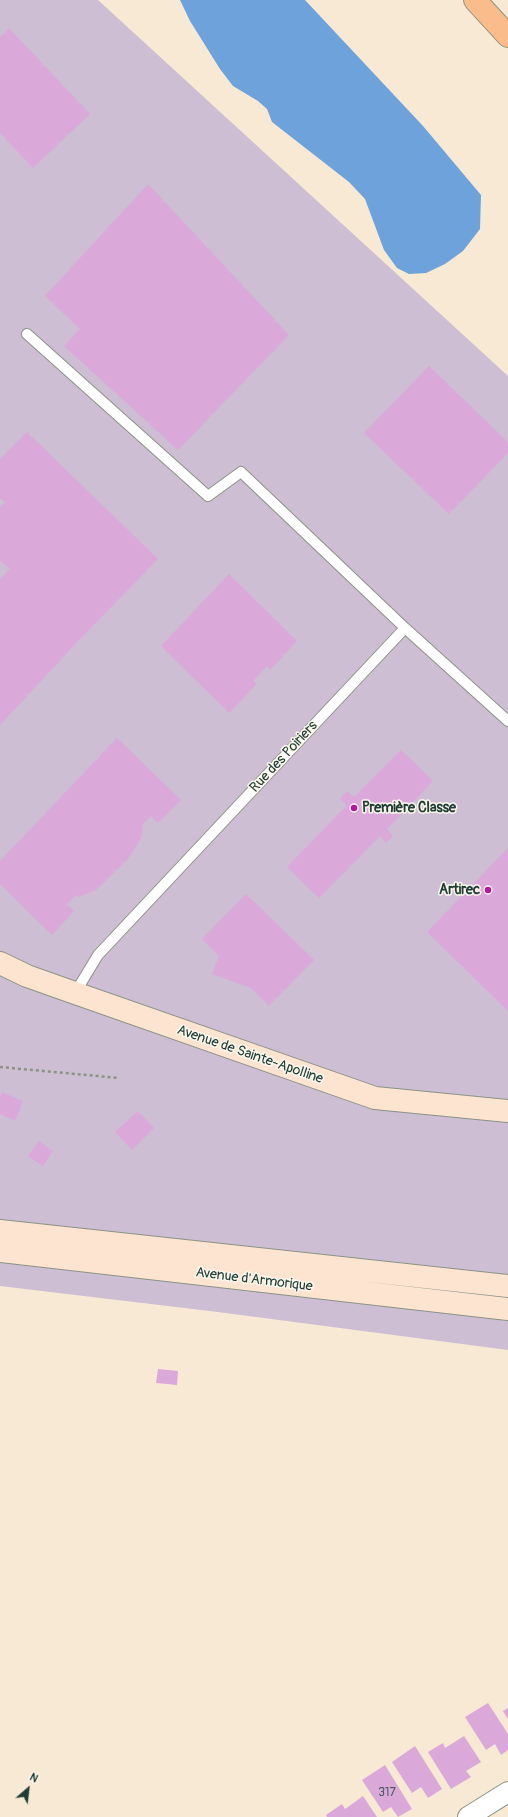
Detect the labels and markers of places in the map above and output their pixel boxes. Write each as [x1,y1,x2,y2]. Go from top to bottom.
place label: Première Classe [362,800,456,816]
marker: Première Classe [349,803,359,813]
place label: Artirec [439,882,480,898]
marker: Artirec [483,885,493,895]

